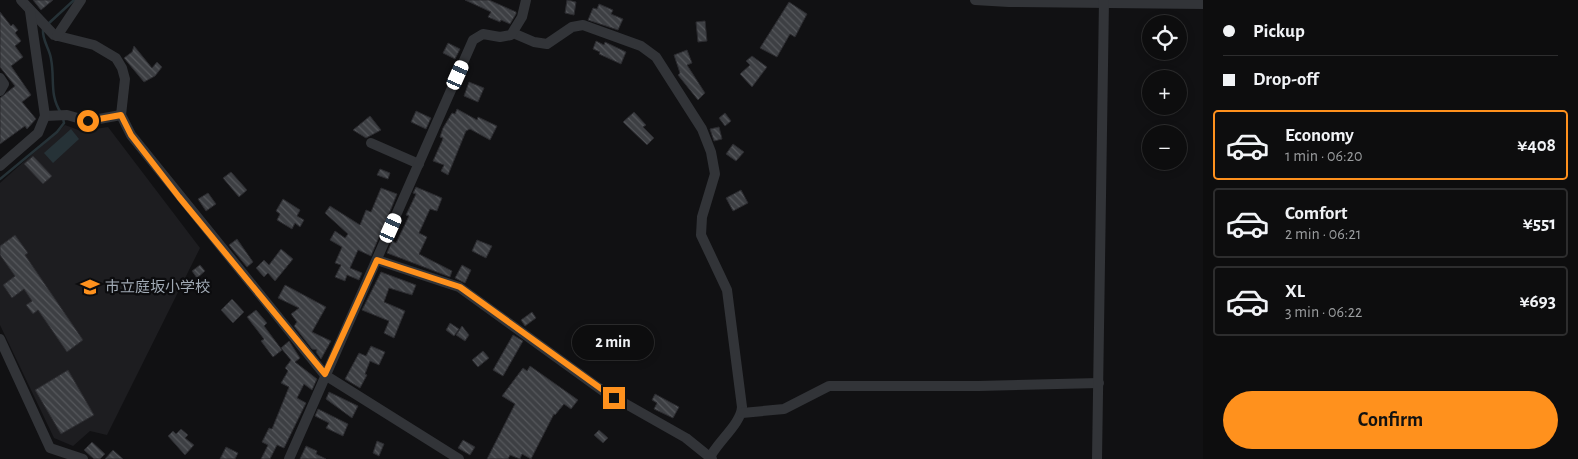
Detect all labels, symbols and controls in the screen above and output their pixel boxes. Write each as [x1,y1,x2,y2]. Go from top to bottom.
map controls [1142,15,1187,170]
button: locate [1142,15,1187,60]
text: Pickup [1253,22,1305,41]
car [445,58,470,92]
button: + [1142,70,1187,115]
text: Drop-off [1253,70,1318,89]
route start [77,110,99,132]
icon: car [1225,123,1270,168]
button: − [1142,125,1187,170]
text: Economy [1285,126,1354,145]
text: ¥408 [1517,136,1556,155]
text: 1 min · 06:20 [1285,148,1362,164]
icon: car [1225,201,1270,246]
text: Comfort [1285,204,1347,223]
car [378,211,403,245]
text: ¥551 [1523,214,1556,233]
text: 2 min · 06:21 [1285,226,1361,242]
school or university icon: 市立庭坂小学校 [79,276,101,298]
place label: 市立庭坂小学校 [105,279,210,295]
icon: car [1225,279,1270,324]
text: XL [1285,282,1305,301]
text: ¥693 [1519,292,1556,311]
text: 3 min · 06:22 [1285,304,1362,320]
callout: 2 min [573,326,655,360]
text: 2 min [595,334,631,350]
route end [603,387,625,409]
button: Confirm [1223,391,1558,449]

